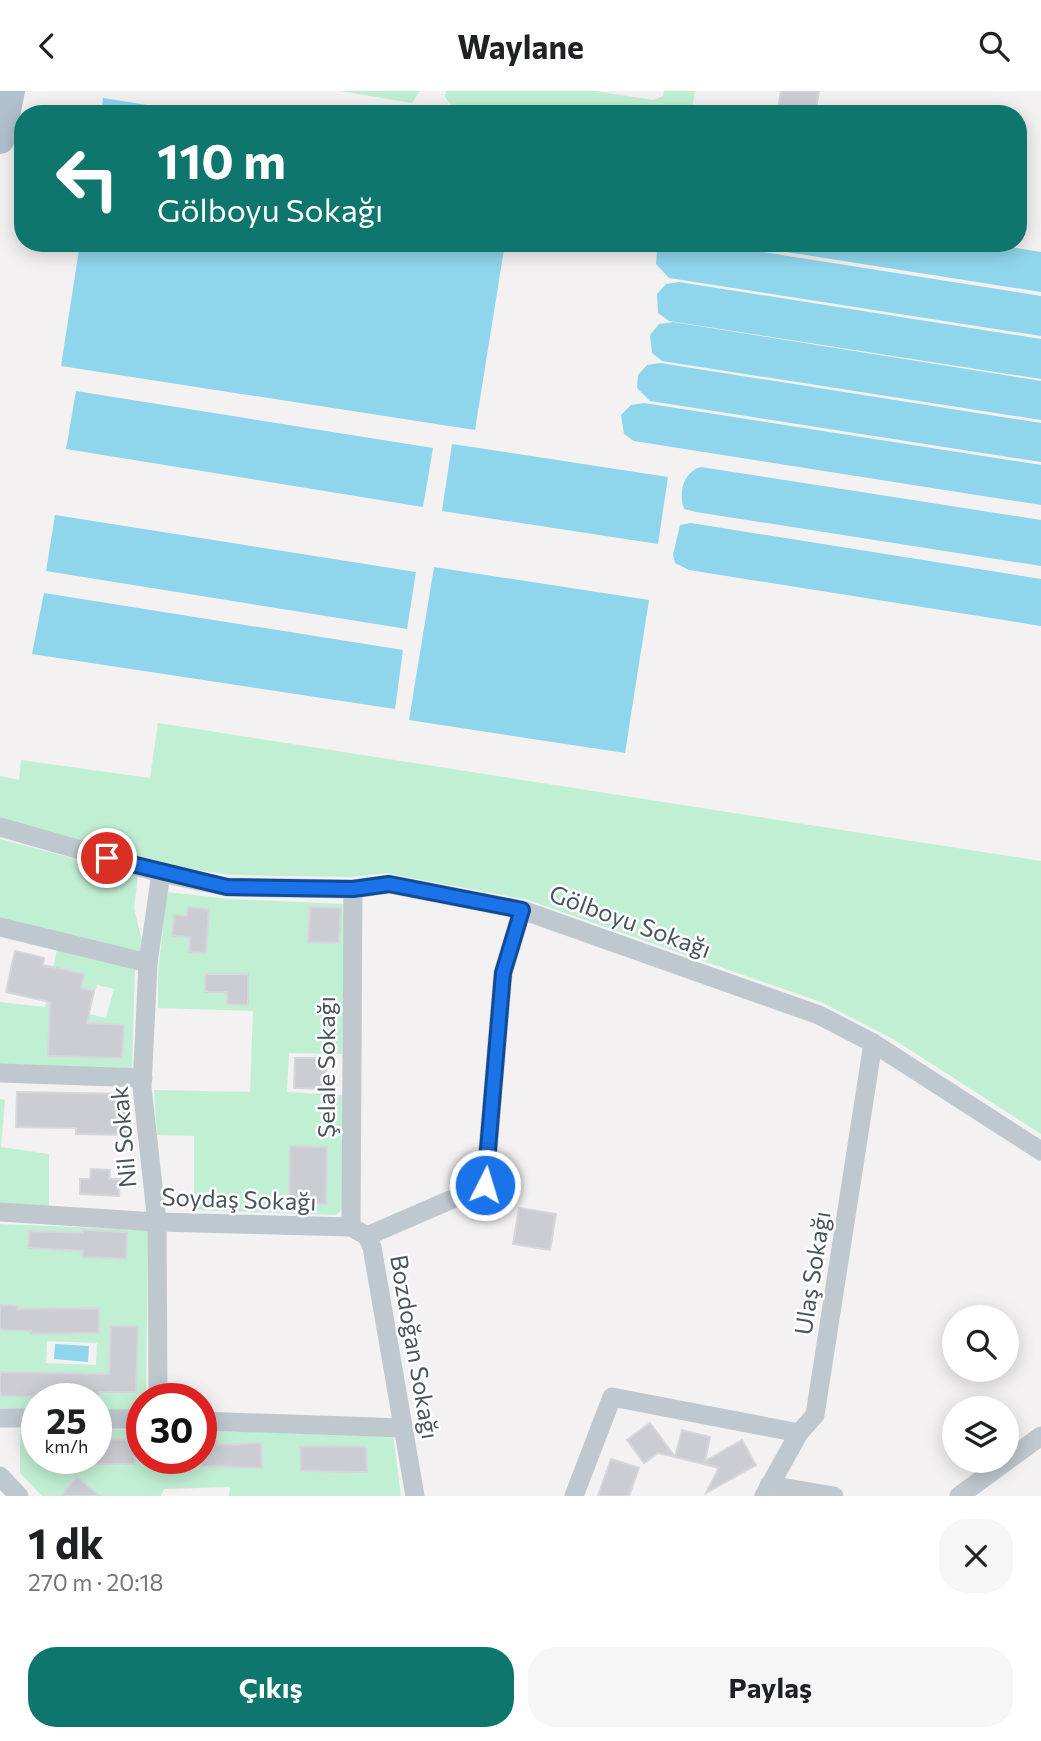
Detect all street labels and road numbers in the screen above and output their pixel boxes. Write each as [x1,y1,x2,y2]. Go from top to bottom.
street label: Gölboyu Sokağı [546,878,715,963]
street label: Şelale Sokağı [311,996,340,1138]
street label: Nil Sokak [104,1085,141,1189]
street label: Soydaş Sokağı [161,1181,317,1216]
street label: Ulaş Sokağı [787,1209,836,1337]
street label: Bozdoğan Sokağı [385,1252,446,1441]

